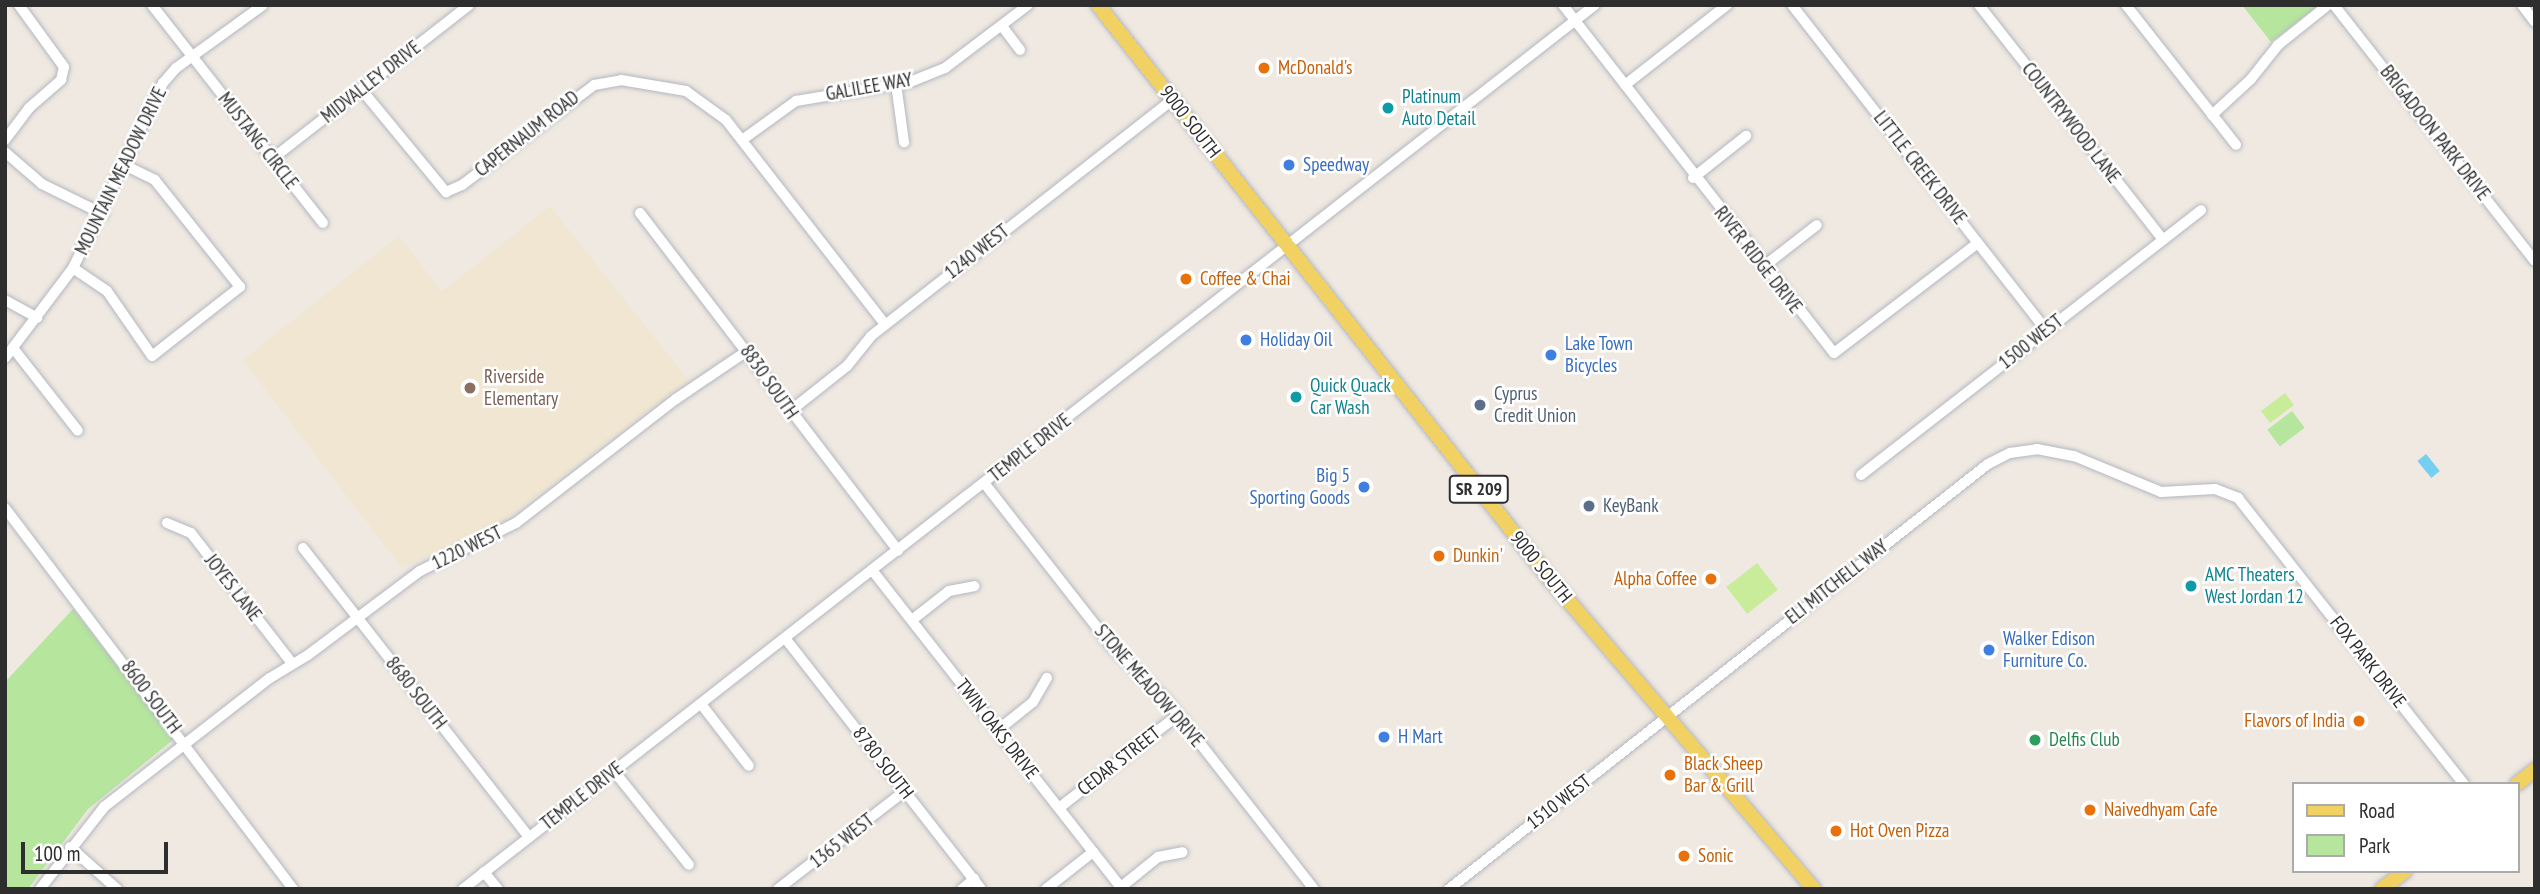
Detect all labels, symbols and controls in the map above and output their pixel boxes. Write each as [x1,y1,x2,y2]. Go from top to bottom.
street label: MIDVALLEY DRIVE [317,36,425,128]
place label: McDonald's [1278,57,1353,79]
street label: COUNTRYWOOD LANE [2017,58,2125,188]
marker: McDonald's [1256,60,1272,76]
street label: BRIGADOON PARK DRIVE [2375,61,2495,205]
street label: GALILEE WAY [824,68,914,106]
street label: 9000 SOUTH [1155,81,1225,163]
street label: MOUNTAIN MEADOW DRIVE [70,83,172,259]
street label: CAPERNAUM ROAD [470,86,584,182]
place label: Platinum Auto Detail [1402,86,1476,130]
street label: MUSTANG CIRCLE [213,88,303,194]
marker: Platinum Auto Detail [1380,100,1396,116]
street label: LITTLE CREEK DRIVE [1869,107,1971,229]
place label: Speedway [1303,154,1369,176]
marker: Speedway [1281,157,1297,173]
street label: RIVER RIDGE DRIVE [1709,202,1807,318]
street label: 1240 WEST [940,220,1014,284]
place label: Coffee & Chai [1200,268,1291,290]
marker: Coffee & Chai [1178,271,1194,287]
street label: 1500 WEST [1994,310,2068,374]
place label: Holiday Oil [1260,329,1333,351]
marker: Holiday Oil [1238,332,1254,348]
place label: Lake Town Bicycles [1565,333,1633,377]
street label: 8830 SOUTH [735,340,803,424]
marker: Lake Town Bicycles [1543,347,1559,363]
place label: Riverside Elementary [484,366,558,410]
place label: Quick Quack Car Wash [1310,375,1391,419]
marker: Riverside Elementary [462,380,478,396]
place label: Cyprus Credit Union [1494,383,1576,427]
marker: Quick Quack Car Wash [1288,389,1304,405]
marker: Cyprus Credit Union [1472,397,1488,413]
street label: TEMPLE DRIVE [984,409,1076,487]
place label: Big 5 Sporting Goods [1249,465,1350,509]
road number: SR 209 [1448,475,1510,504]
marker: Big 5 Sporting Goods [1356,479,1372,495]
place label: KeyBank [1603,495,1659,517]
marker: KeyBank [1581,498,1597,514]
street label: 1220 WEST [428,521,506,575]
street label: 9000 SOUTH [1505,527,1577,607]
street label: ELI MITCHELL WAY [1781,535,1893,629]
place label: Dunkin' [1453,545,1503,567]
marker: Dunkin' [1431,548,1447,564]
street label: JOYES LANE [200,550,266,626]
place label: AMC Theaters West Jordan 12 [2205,564,2304,608]
place label: Alpha Coffee [1614,568,1697,590]
marker: Alpha Coffee [1703,571,1719,587]
marker: AMC Theaters West Jordan 12 [2183,578,2199,594]
street label: FOX PARK DRIVE [2325,611,2411,713]
street label: STONE MEADOW DRIVE [1089,620,1209,752]
place label: Walker Edison Furniture Co. [2003,628,2095,672]
marker: Walker Edison Furniture Co. [1981,642,1997,658]
street label: 8680 SOUTH [381,652,451,734]
street label: 8600 SOUTH [116,656,186,738]
street label: TWIN OAKS DRIVE [951,674,1043,784]
place label: Flavors of India [2244,710,2345,732]
marker: Flavors of India [2351,713,2367,729]
street label: 8780 SOUTH [848,722,918,804]
street label: CEDAR STREET [1073,722,1165,800]
place label: H Mart [1398,726,1443,748]
marker: H Mart [1376,729,1392,745]
place label: Delfis Club [2049,729,2120,751]
marker: Delfis Club [2027,732,2043,748]
place label: Black Sheep Bar & Grill [1684,753,1763,797]
street label: TEMPLE DRIVE [536,757,628,835]
marker: Black Sheep Bar & Grill [1662,767,1678,783]
street label: 1510 WEST [1522,770,1596,834]
legend [2292,782,2519,873]
text: Road [2359,797,2395,824]
place label: Naivedhyam Cafe [2104,799,2218,821]
marker: Naivedhyam Cafe [2082,802,2098,818]
street label: 1365 WEST [805,809,879,873]
place label: Hot Oven Pizza [1850,820,1949,842]
marker: Hot Oven Pizza [1828,823,1844,839]
scale bar [24,828,172,872]
text: Park [2359,832,2390,859]
text: 100 m [34,840,80,867]
place label: Sonic [1698,845,1734,867]
marker: Sonic [1676,848,1692,864]

